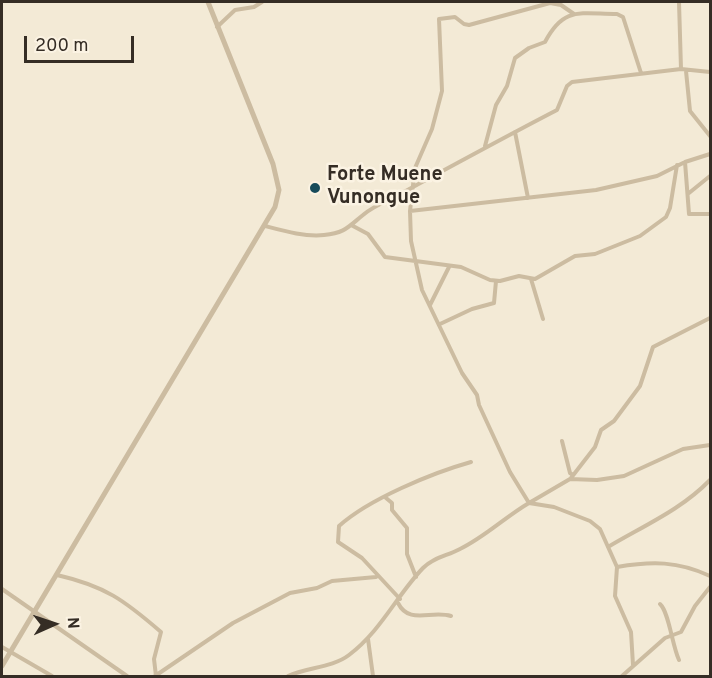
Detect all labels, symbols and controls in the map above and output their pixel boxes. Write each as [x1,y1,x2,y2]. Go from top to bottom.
scale bar [27,24,136,62]
text: 200 m [35,35,88,58]
place label: Forte Muene Vunongue [327,164,443,211]
marker: Forte Muene Vunongue [308,181,322,195]
north arrow [24,594,84,654]
text: N [62,617,82,629]

